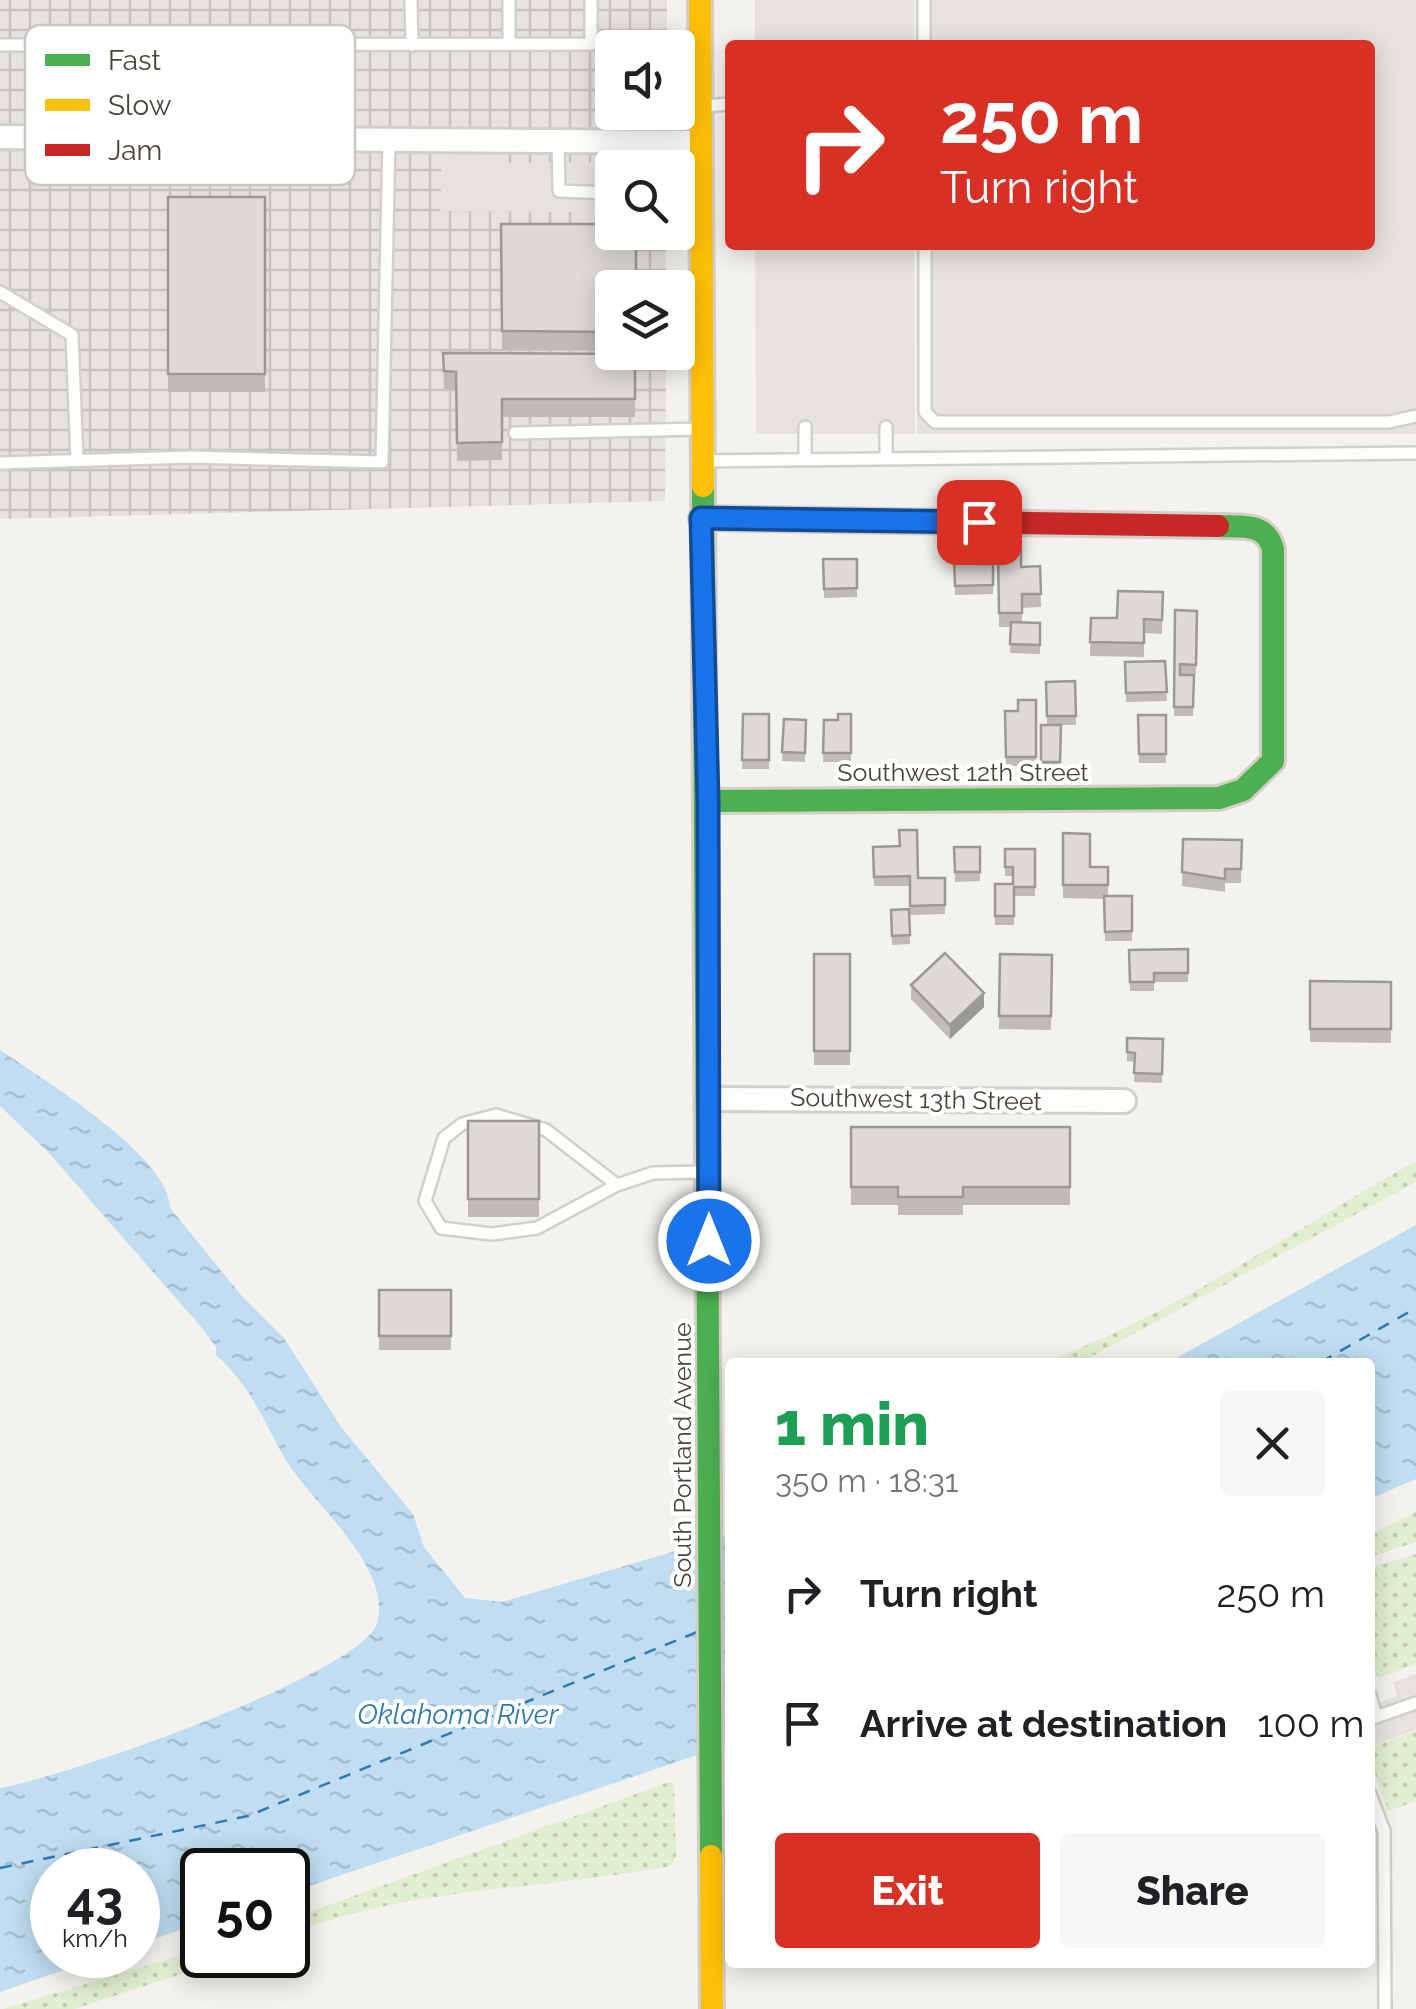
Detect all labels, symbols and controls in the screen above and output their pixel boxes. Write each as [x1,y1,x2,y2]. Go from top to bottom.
legend [25,25,355,185]
map controls [595,30,695,370]
button: sound [595,30,695,130]
text: Fast [108,44,161,77]
text: 250 m [940,77,1143,159]
icon: right [775,80,905,210]
text: Slow [108,89,172,122]
text: Jam [108,134,162,167]
button: search [595,150,695,250]
text: Turn right [940,161,1138,214]
button: layers [595,270,695,370]
pin [937,480,1022,565]
icon: arrive [952,495,1007,550]
street label: Southwest 12th Street [837,757,1089,787]
street label: Southwest 13th Street [790,1082,1043,1116]
position arrow [657,1189,761,1293]
street label: South Portland Avenue [667,1322,697,1588]
text: 1 min [775,1389,929,1459]
button: close [1220,1391,1325,1496]
text: 350 m · 18:31 [775,1462,959,1499]
icon: right [775,1566,830,1621]
text: Turn right [860,1571,1037,1616]
text: 250 m [1217,1571,1325,1616]
icon: arrive [775,1696,830,1751]
water label: Oklahoma River [358,1698,560,1731]
text: Arrive at destination [860,1701,1227,1746]
text: 100 m [1257,1701,1365,1746]
button: Exit [775,1833,1040,1948]
button: Share [1060,1833,1325,1948]
speed limit sign: 50 [180,1848,310,1978]
text: 43 [67,1871,123,1930]
text: km/h [62,1923,128,1953]

